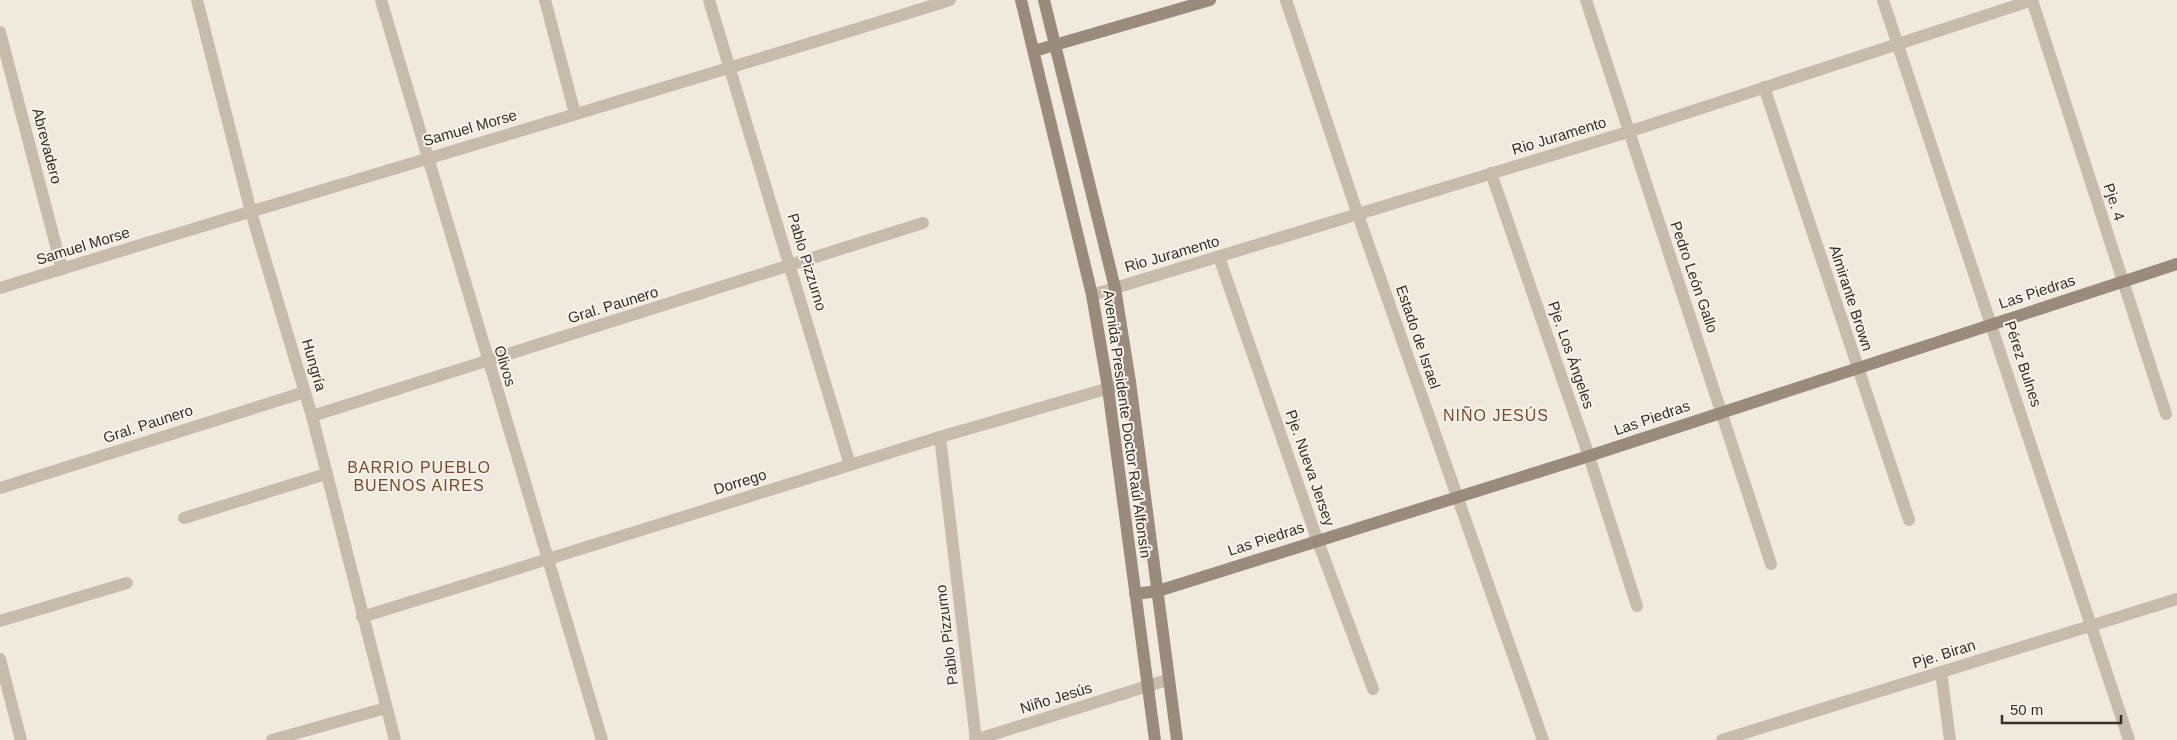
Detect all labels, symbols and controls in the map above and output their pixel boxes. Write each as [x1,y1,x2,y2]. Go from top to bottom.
street label: Abrevadero [29,106,66,186]
street label: Samuel Morse [421,106,519,149]
street label: Rio Juramento [1510,113,1608,158]
street label: Pje. 4 [2100,181,2128,223]
street label: Pablo Pizzurno [785,211,830,313]
street label: Pedro León Gallo [1667,219,1722,335]
street label: Samuel Morse [34,223,132,268]
street label: Rio Juramento [1123,232,1221,275]
street label: Almirante Brown [1826,243,1877,353]
street label: Las Piedras [1997,271,2077,312]
street label: Gral. Paunero [566,283,660,326]
street label: Estado de Israel [1393,283,1444,391]
street label: Avenida Presidente Doctor Raúl Alfonsín [1100,289,1155,559]
street label: Pje. Los Ángeles [1545,299,1598,411]
street label: Pérez Bulnes [2002,319,2045,409]
street label: Hungría [299,337,330,393]
street label: Olivos [491,343,520,388]
street label: Las Piedras [1612,397,1692,438]
street label: Gral. Paunero [101,401,195,446]
district label: NIÑO JESÚS [1443,405,1549,424]
street label: Pje. Nueva Jersey [1283,408,1338,529]
district label: BARRIO PUEBLO BUENOS AIRES [347,459,491,494]
street label: Dorrego [711,465,768,498]
street label: Las Piedras [1226,518,1306,559]
street label: Pablo Pizzurno [932,584,961,686]
street label: Pje. Biran [1910,636,1977,671]
street label: Niño Jesús [1018,679,1094,716]
scale bar [2002,692,2121,724]
text: 50 m [2010,701,2043,718]

